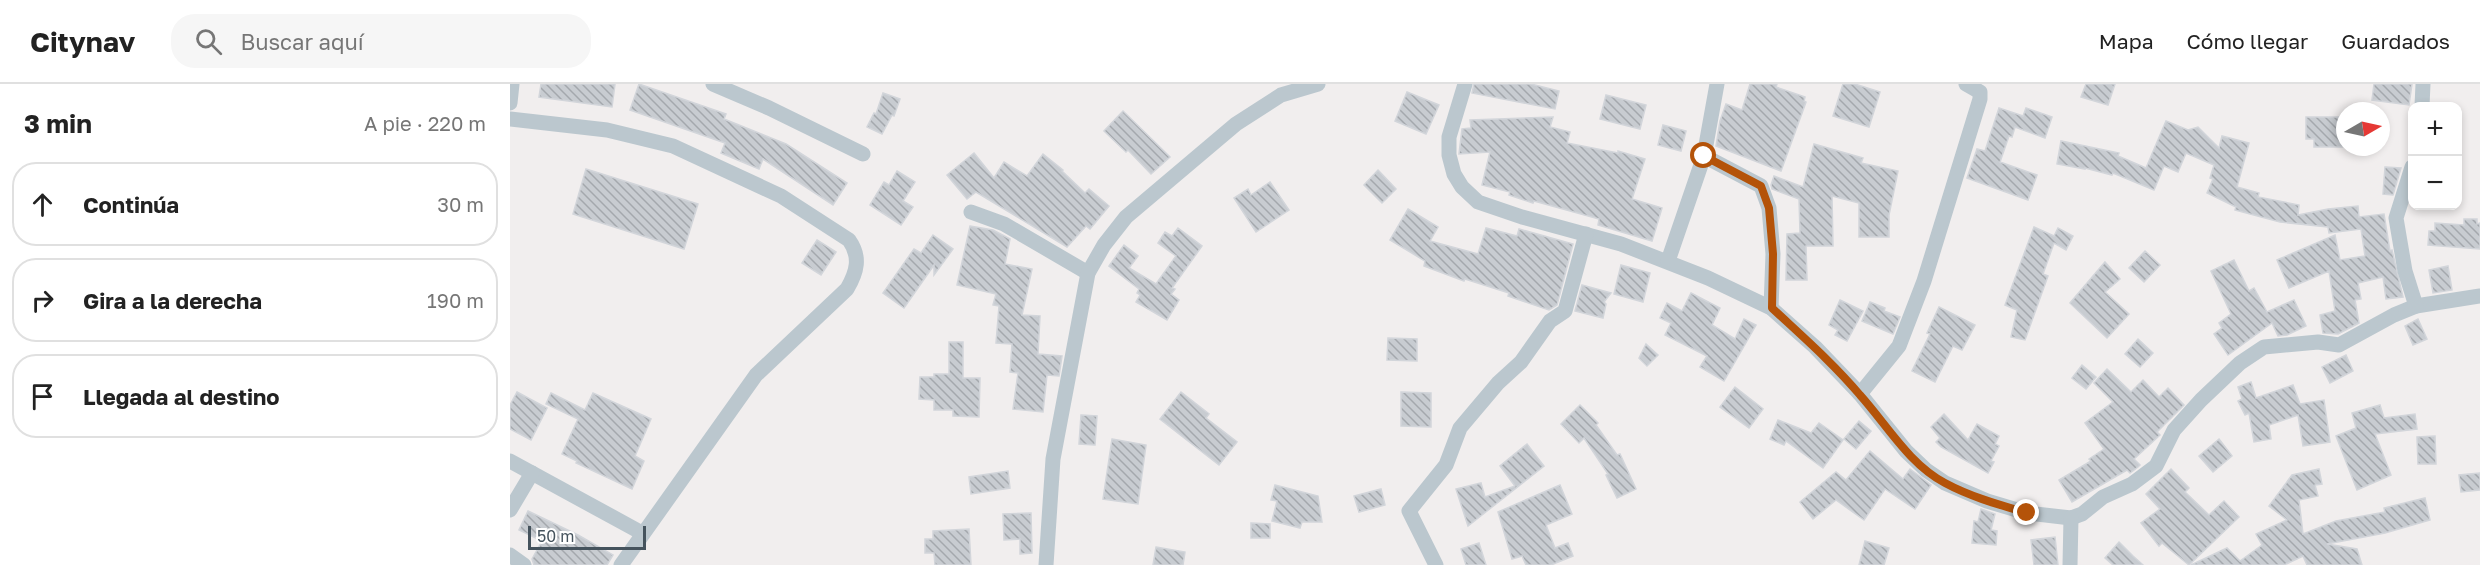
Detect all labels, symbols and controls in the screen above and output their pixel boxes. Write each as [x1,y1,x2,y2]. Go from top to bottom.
search box [171,14,591,68]
text: Citynav [30,25,135,58]
icon: search [192,25,225,58]
text: Buscar aquí [240,28,364,55]
text: Mapa [2099,28,2154,54]
text: Cómo llegar [2187,28,2308,54]
text: Guardados [2341,28,2450,54]
north arrow [2336,102,2390,156]
map controls [2408,102,2462,210]
button: + [2408,102,2462,156]
text: 3 min [24,108,92,139]
text: A pie · 220 m [364,111,486,135]
route start [1690,142,1716,168]
button: − [2408,156,2462,210]
icon: ahead [26,188,59,221]
text: Continúa [83,191,179,218]
text: 30 m [437,192,484,216]
icon: right [26,284,59,317]
text: Gira a la derecha [83,287,262,314]
text: 190 m [427,288,484,312]
icon: arrive [26,380,59,413]
text: Llegada al destino [83,383,280,410]
route end [2013,499,2039,525]
scale bar [528,523,646,550]
text: 50 m [537,526,574,546]

